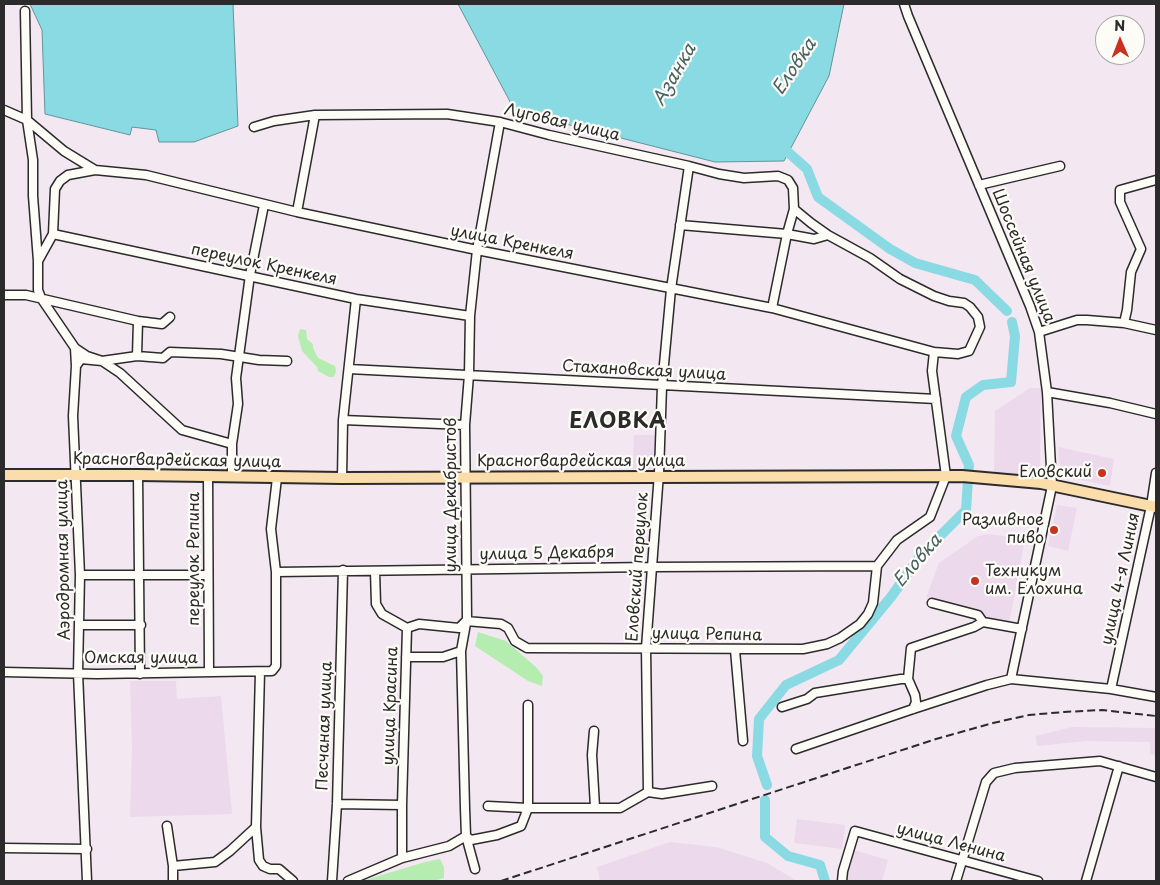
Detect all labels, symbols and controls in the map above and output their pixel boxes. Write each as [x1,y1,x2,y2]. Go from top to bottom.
north arrow [1095,15,1145,65]
text: N [1114,15,1125,36]
water label: Еловка [769,35,821,99]
water label: Азанка [649,40,701,110]
street label: Луговая улица [502,100,622,146]
street label: Шоссейная улица [987,186,1059,326]
street label: улица Кренкеля [449,222,575,264]
street label: переулок Кренкеля [189,240,339,290]
street label: Стахановская улица [561,357,727,385]
district label: ЕЛОВКА [569,409,667,435]
street label: улица Декабристов [442,418,462,572]
street label: Красногвардейская улица [73,450,281,472]
street label: Красногвардейская улица [477,452,685,472]
place label: Еловский [1019,463,1092,483]
marker: Еловский [1096,467,1108,479]
street label: Аэродромная улица [53,479,75,641]
street label: переулок Репина [185,492,205,626]
street label: Еловский переулок [623,492,653,642]
place label: Разливное пиво [962,511,1044,549]
street label: улица 4-я Линия [1098,511,1144,647]
marker: Разливное пиво [1048,524,1060,536]
water label: Еловка [889,530,947,592]
street label: улица 5 Декабря [479,543,615,565]
place label: Техникум им. Елохина [985,562,1083,600]
marker: Техникум им. Елохина [969,575,981,587]
street label: улица Репина [652,624,762,646]
street label: улица Красина [379,646,403,766]
street label: Омская улица [84,649,198,669]
street label: Песчаная улица [313,661,337,791]
street label: улица Ленина [894,819,1008,867]

